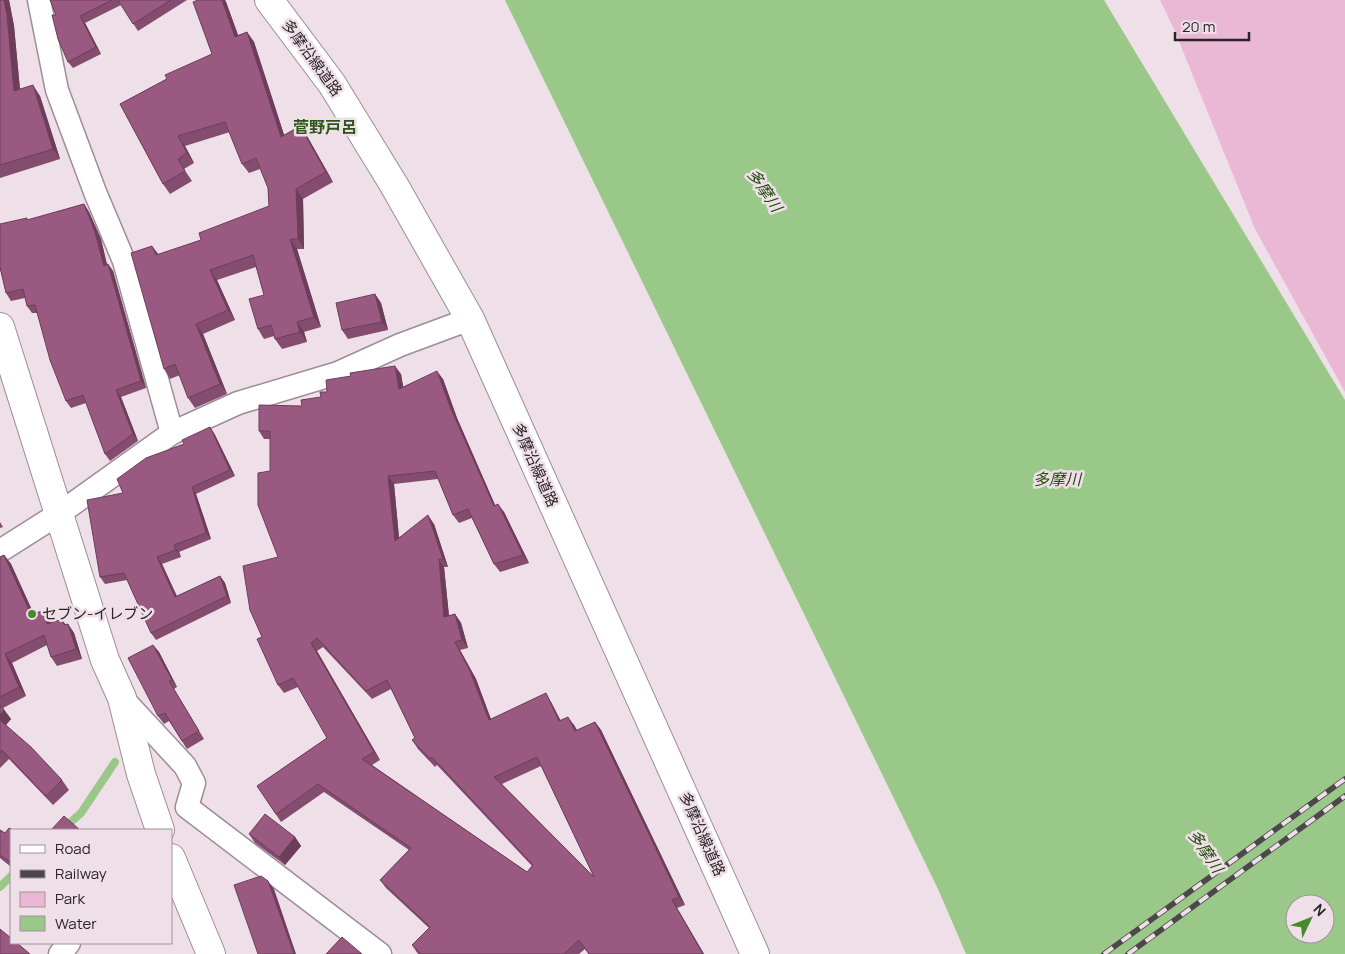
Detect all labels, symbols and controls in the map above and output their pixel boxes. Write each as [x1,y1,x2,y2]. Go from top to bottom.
scale bar [1175,10,1249,42]
street label: 多摩沿線道路 [277,15,347,100]
text: 20 m [1182,16,1215,37]
district label: 菅野戸呂 [293,116,357,138]
water label: 多摩川 [742,164,789,218]
street label: 多摩沿線道路 [508,419,563,510]
water label: 多摩川 [1033,468,1083,490]
place label: セブン-イレブン [42,603,153,624]
marker: セブン-イレブン [26,608,38,620]
street label: 多摩沿線道路 [675,788,730,879]
water label: 多摩川 [1183,825,1230,879]
legend [10,829,172,944]
text: Road [55,838,91,859]
text: Railway [55,863,107,884]
text: Park [55,888,85,909]
north arrow [1285,894,1335,944]
text: N [1309,900,1330,920]
text: Water [55,913,97,934]

